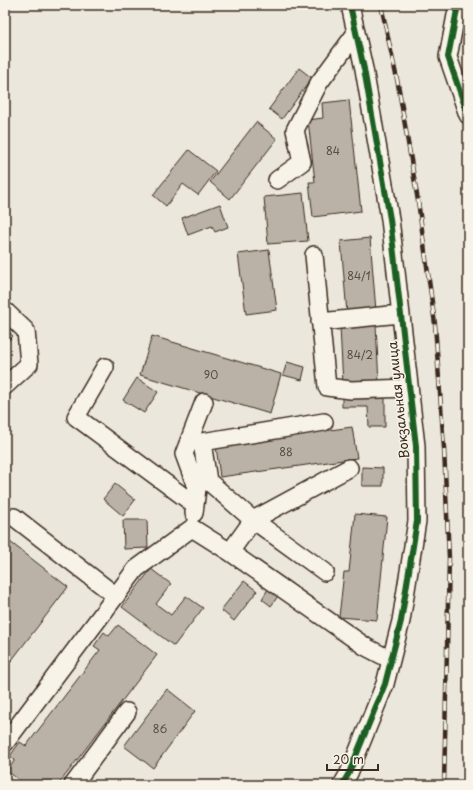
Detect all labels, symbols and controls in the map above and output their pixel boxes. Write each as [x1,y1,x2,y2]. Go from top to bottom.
house number: 84 [326,142,340,159]
house number: 84/1 [347,267,371,284]
street label: Вокзальная улица [382,340,413,460]
house number: 84/2 [347,346,373,363]
house number: 90 [204,366,218,383]
house number: 88 [279,443,293,460]
house number: 86 [153,720,167,737]
scale bar [327,746,378,772]
text: 20 m [333,750,364,768]

